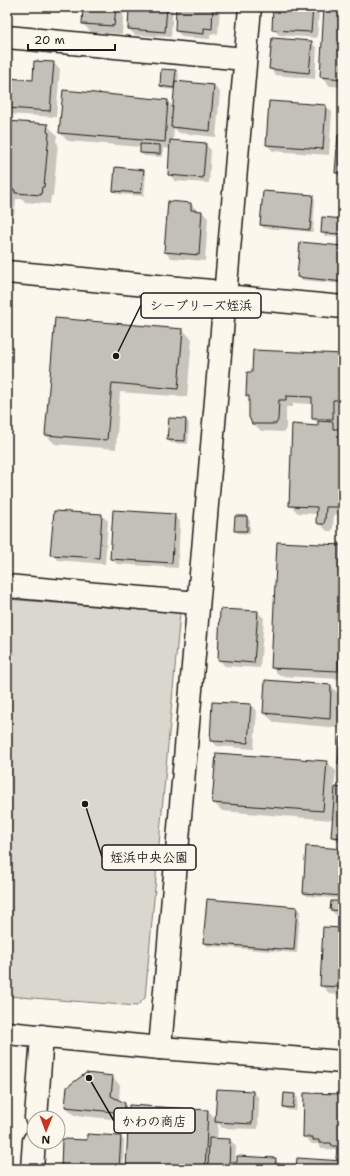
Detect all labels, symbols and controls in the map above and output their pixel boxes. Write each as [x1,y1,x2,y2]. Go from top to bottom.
scale bar [28,26,115,52]
text: 20 m [34,32,65,48]
callout: シーブリーズ姪浜 [141,293,261,318]
text: シーブリーズ姪浜 [150,297,252,314]
callout: 姪浜中央公園 [102,845,196,870]
text: 姪浜中央公園 [110,849,188,866]
callout: かわの商店 [114,1108,195,1133]
north arrow [26,1110,66,1150]
text: かわの商店 [121,1113,187,1130]
text: N [41,1132,50,1147]

